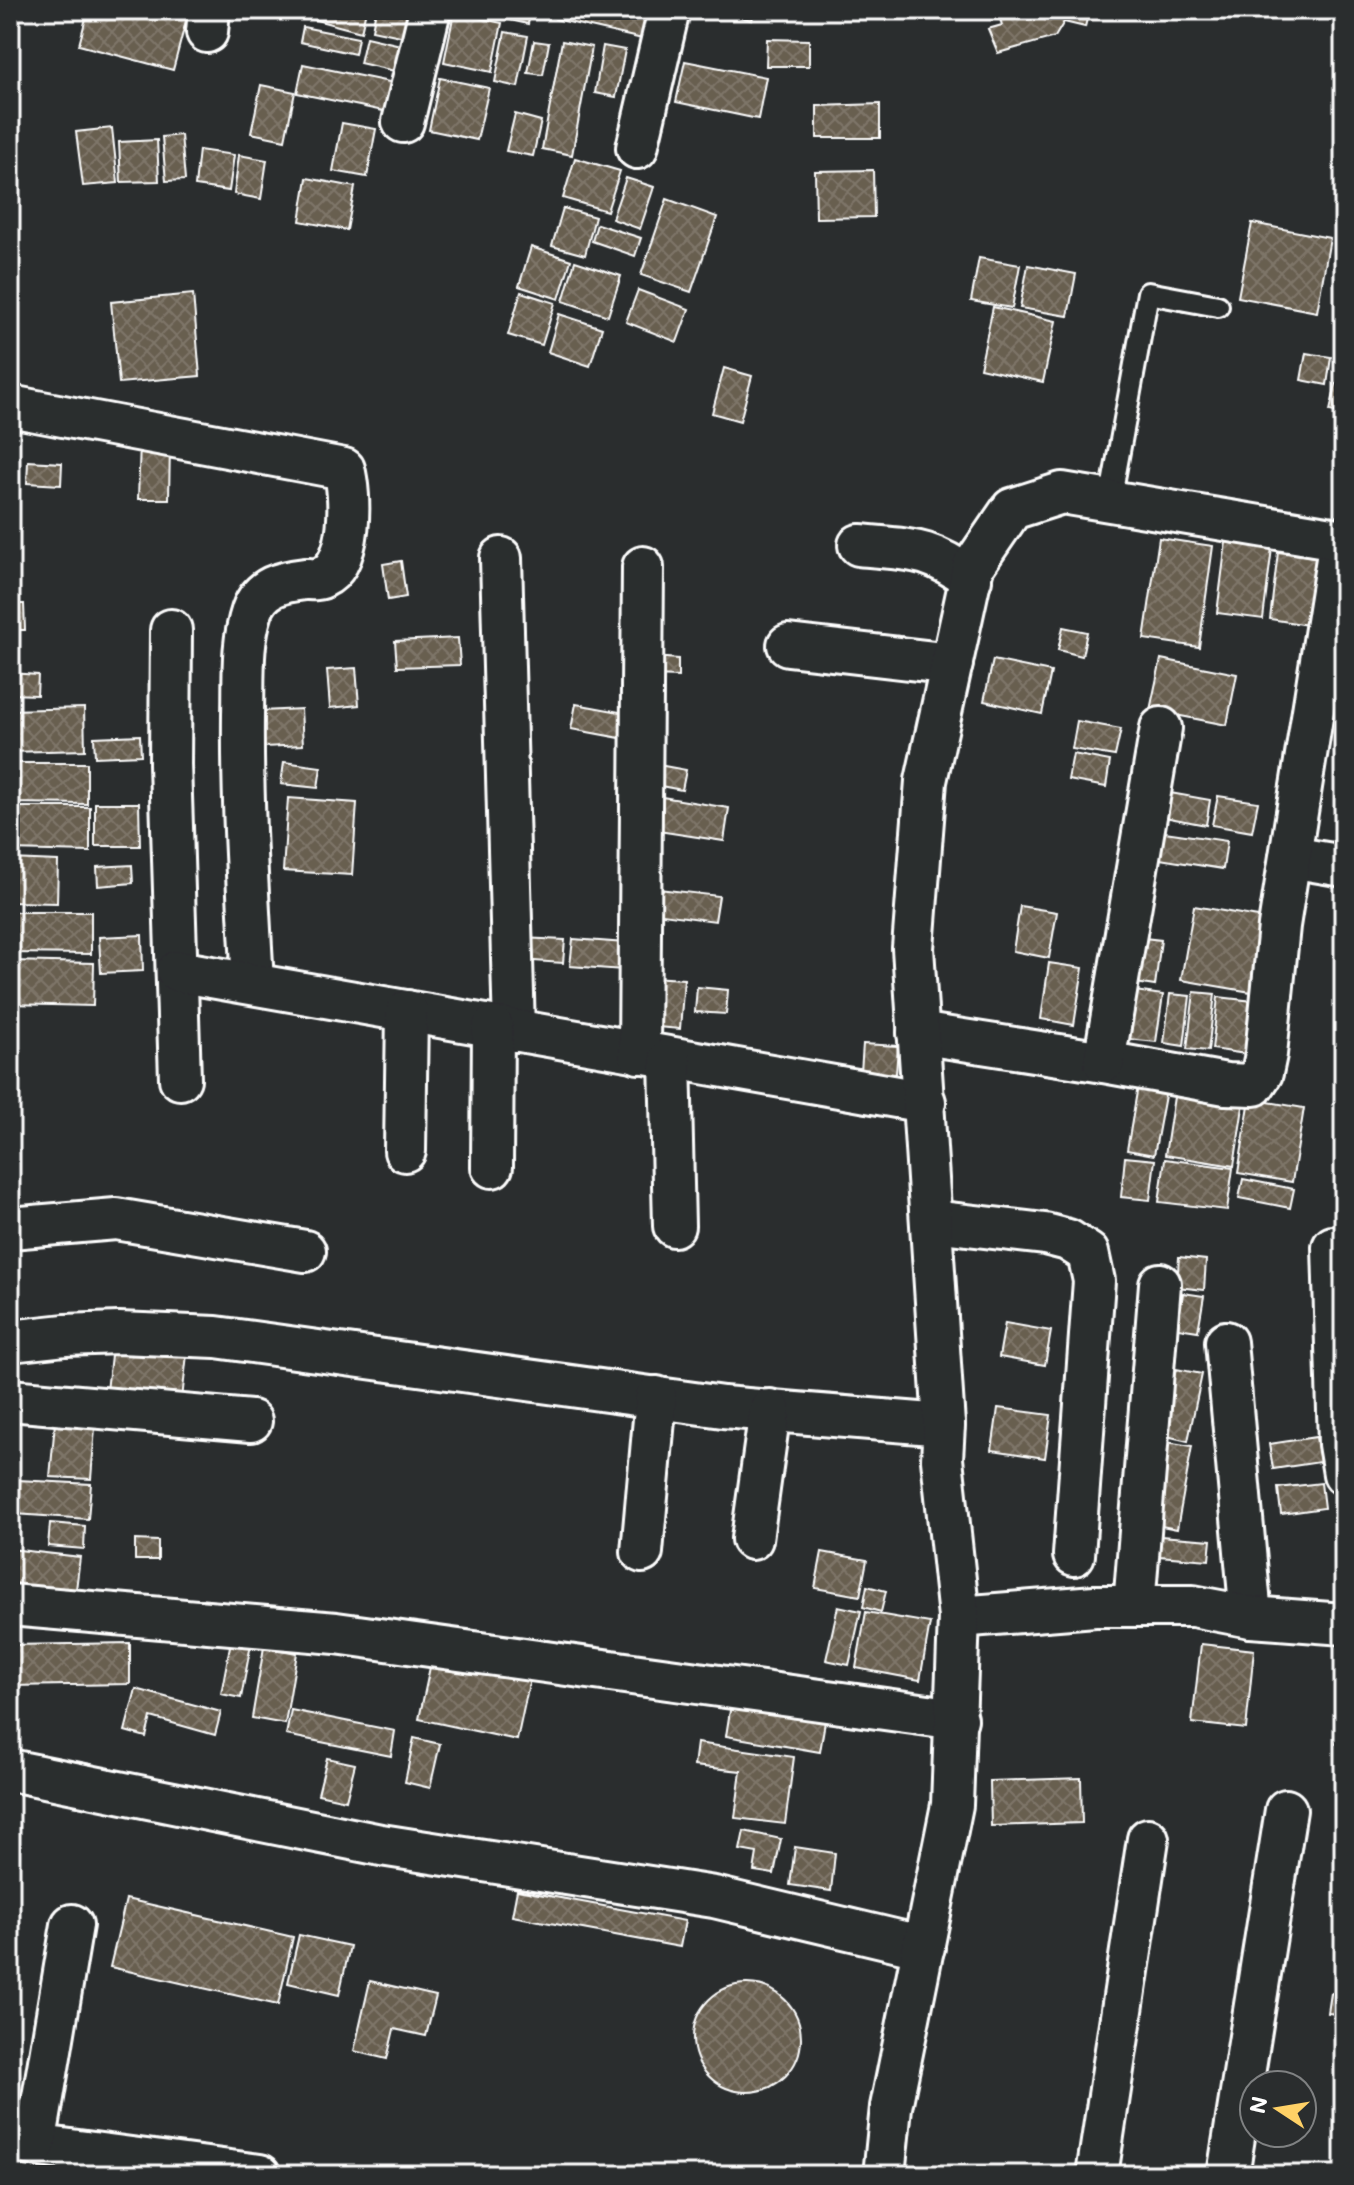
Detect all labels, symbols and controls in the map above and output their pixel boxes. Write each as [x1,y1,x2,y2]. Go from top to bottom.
north arrow [1238,2069,1318,2149]
text: N [1242,2094,1274,2116]

